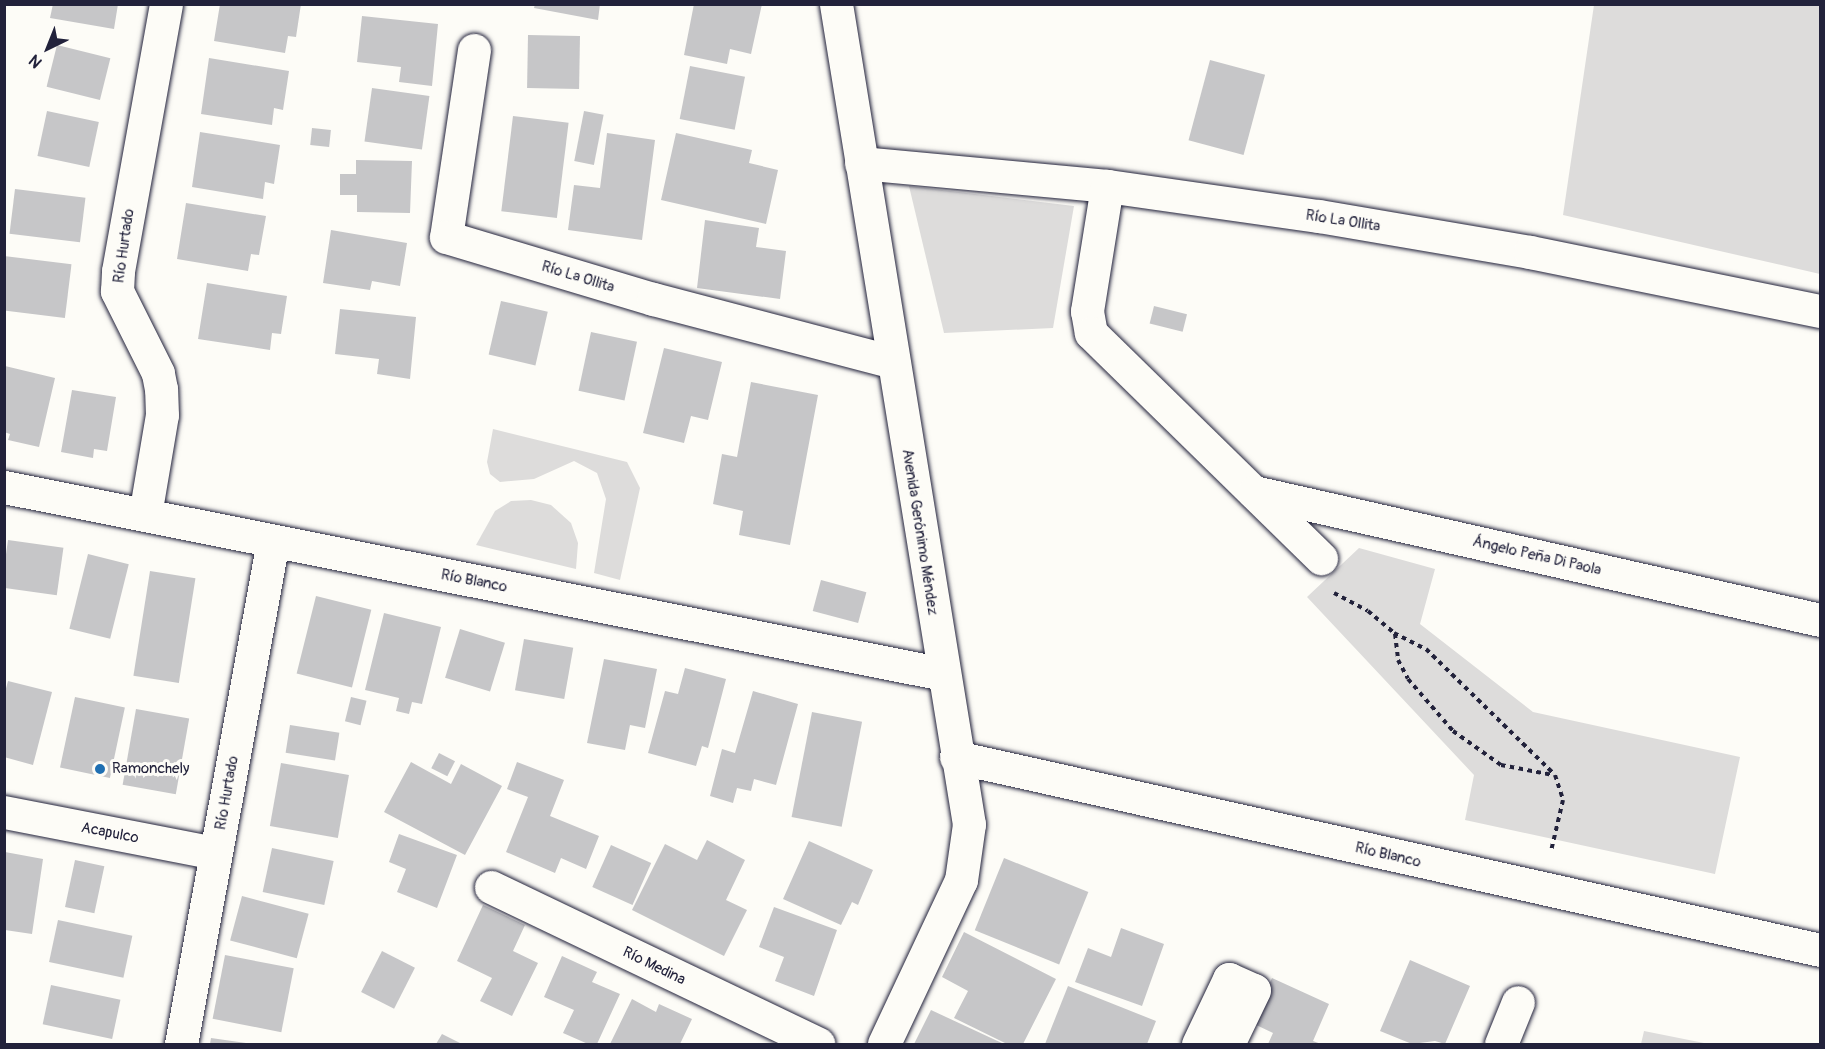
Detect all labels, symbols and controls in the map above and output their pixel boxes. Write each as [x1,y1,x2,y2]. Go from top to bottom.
north arrow [18,18,78,78]
text: N [25,50,47,72]
street label: Río La Ollita [1304,206,1382,236]
street label: Río Hurtado [110,208,138,284]
street label: Río La Ollita [539,257,617,297]
street label: Avenida Gerónimo Méndez [898,448,942,616]
street label: Ángelo Peña Di Paola [1471,532,1603,580]
street label: Río Blanco [439,566,509,596]
street label: Río Hurtado [212,755,242,831]
place label: Ramonchely [112,760,189,778]
marker: Ramonchely [93,762,107,776]
street label: Acapulco [80,819,140,847]
street label: Río Blanco [1353,839,1423,871]
street label: Río Medina [620,943,688,989]

